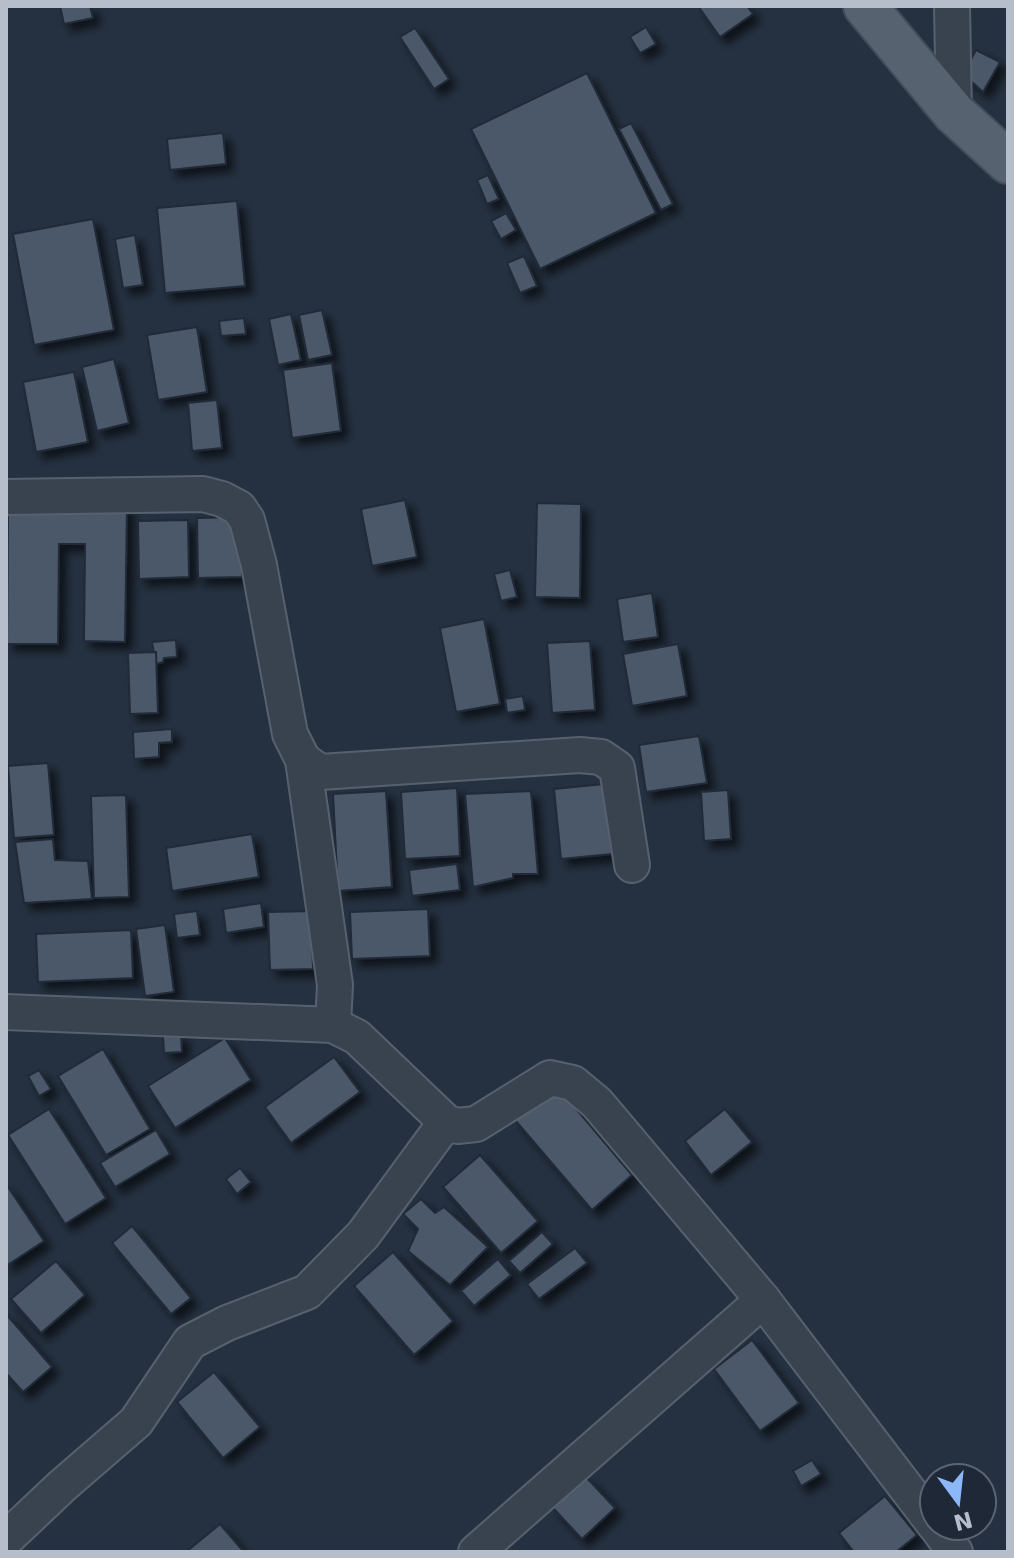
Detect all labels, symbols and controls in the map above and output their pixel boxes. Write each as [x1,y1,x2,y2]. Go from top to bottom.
north arrow [918,1462,998,1542]
text: N [951,1506,975,1535]

